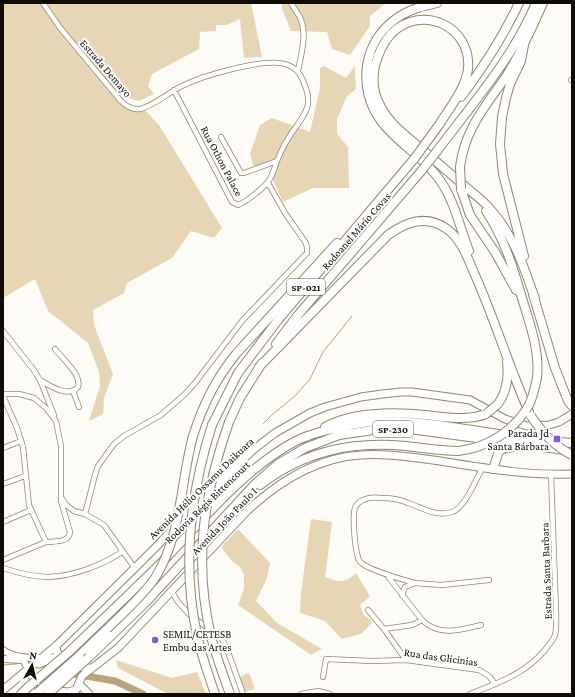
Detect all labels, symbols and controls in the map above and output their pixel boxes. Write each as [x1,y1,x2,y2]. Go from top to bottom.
street label: Estrada Demayo [77,37,135,100]
street label: Rua Othon Palace [199,124,245,198]
street label: Rodoanel Mário Covas [319,190,393,272]
road number: SP-021 [287,279,325,295]
road number: SP-230 [373,421,413,437]
place label: Parada Jd Santa Bárbara [488,427,549,452]
marker: Parada Jd Santa Bárbara [552,434,562,444]
street label: Avenida Hélio Ossamu Daikuara [146,435,256,541]
street label: Rodovia Régis Bittencourt [162,458,253,546]
street label: Avenida João Paulo I [189,485,260,558]
street label: Estrada Santa Barbara [538,522,554,620]
place label: SEMIL/CETESB Embu das Artes [163,628,232,653]
marker: SEMIL/CETESB Embu das Artes [150,635,160,645]
north arrow [12,645,52,685]
street label: Rua das Glicinias [403,646,479,668]
text: N [29,649,38,662]

